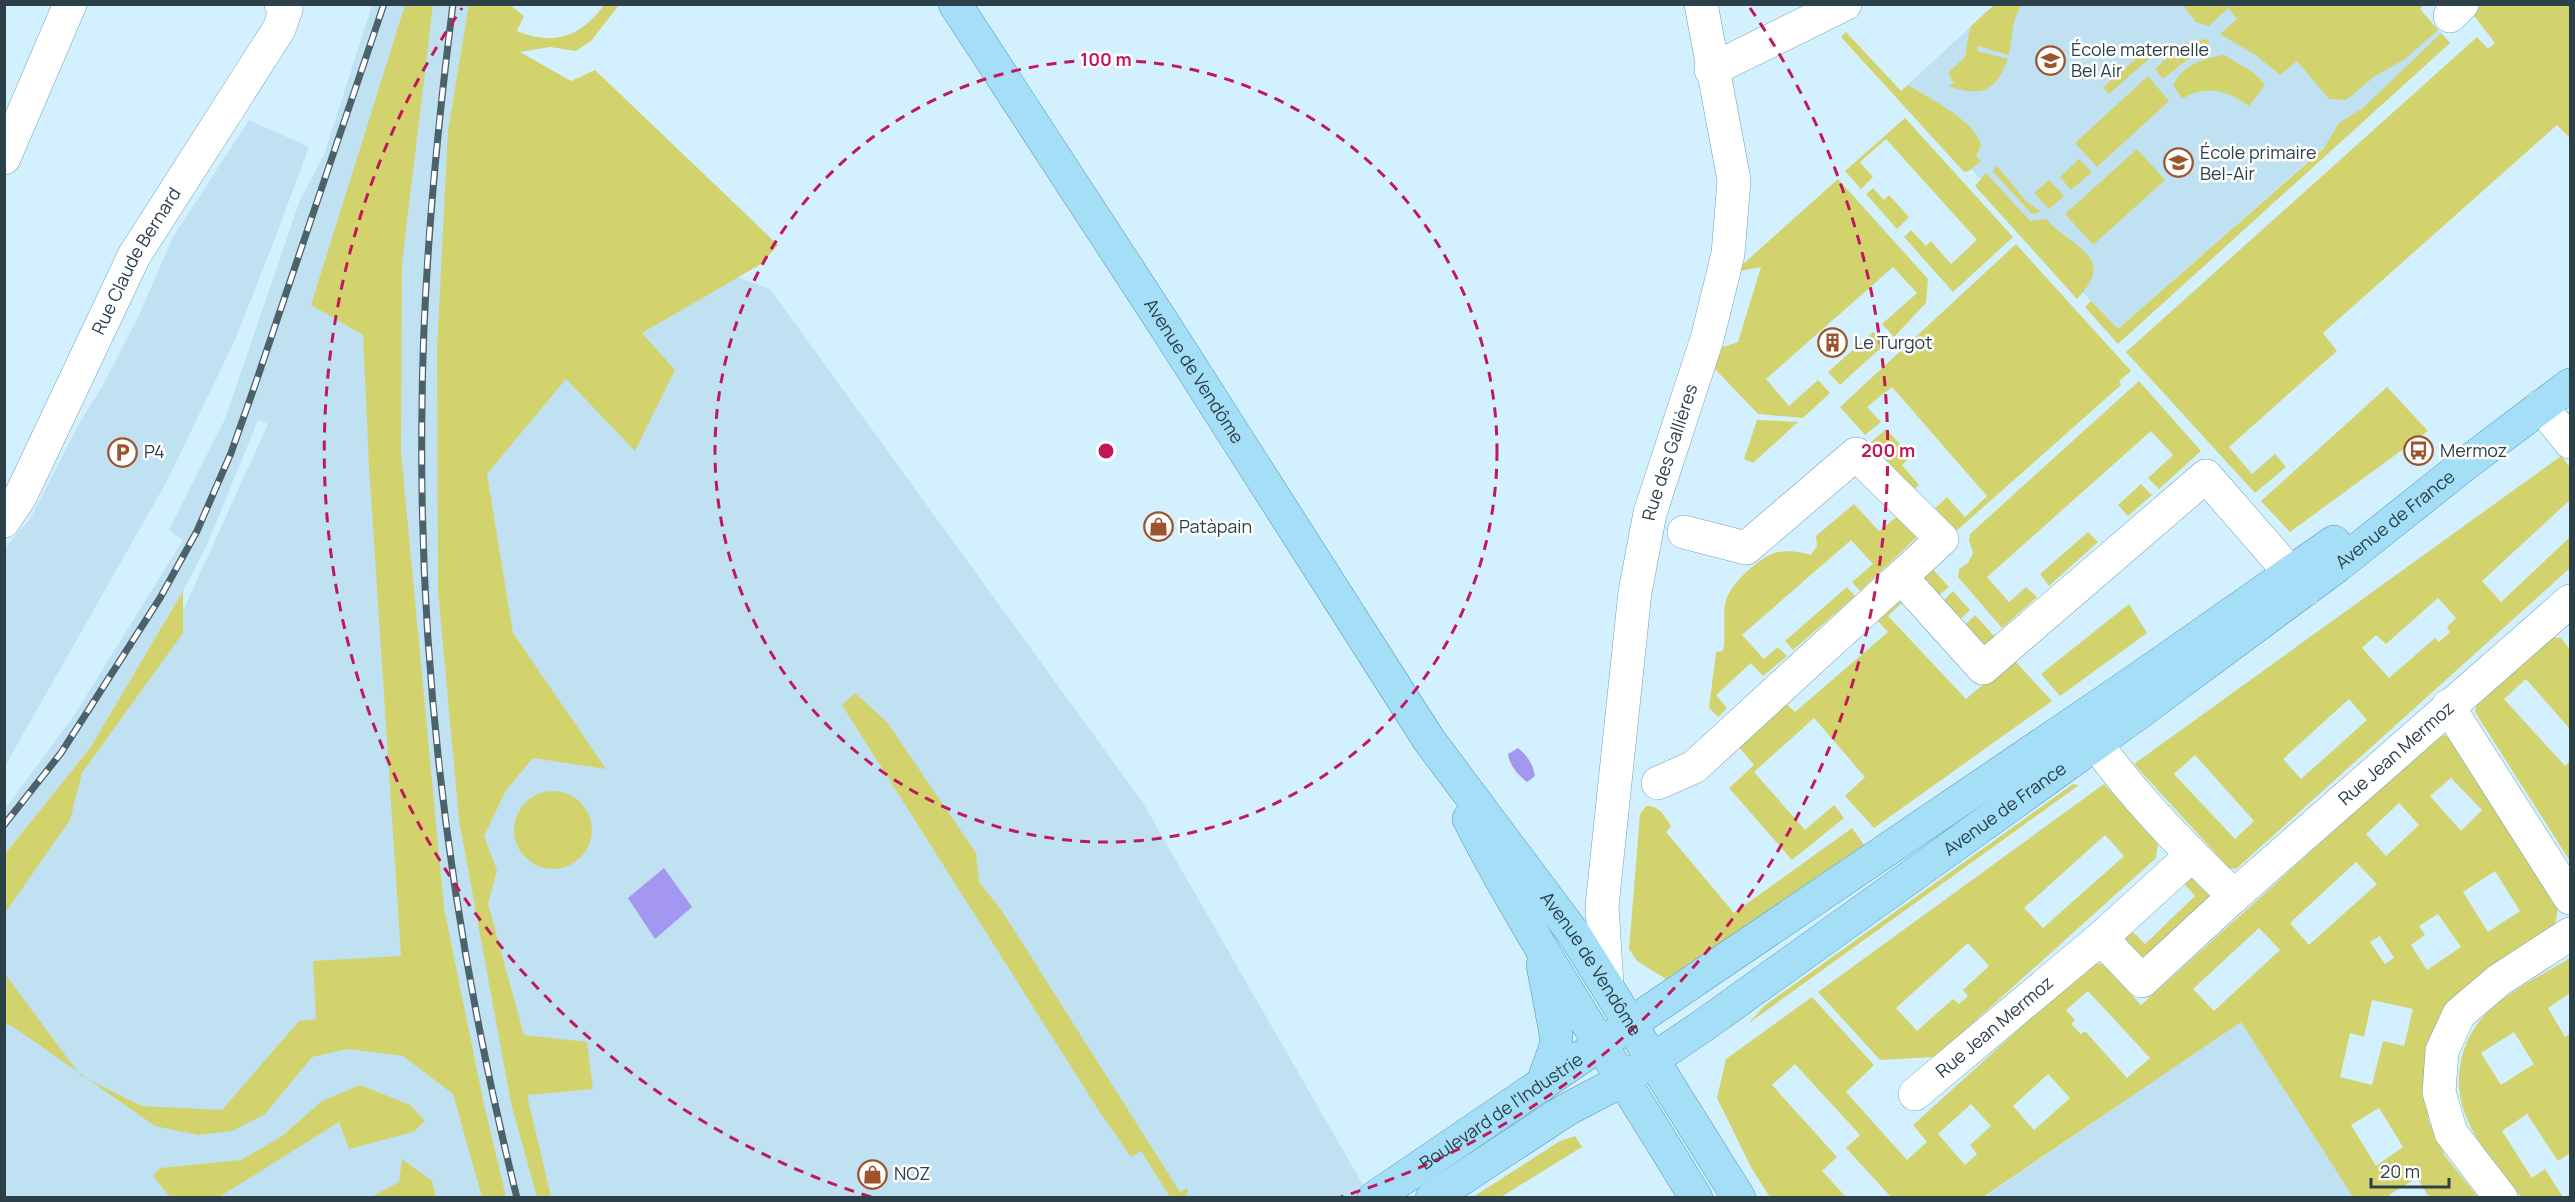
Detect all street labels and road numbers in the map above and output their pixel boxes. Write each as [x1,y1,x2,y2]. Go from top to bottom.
street label: Rue Claude Bernard [86,183,186,338]
street label: Avenue de Vendôme [1139,293,1250,448]
street label: Rue des Gallières [1636,381,1702,523]
street label: Avenue de France [2330,464,2459,574]
street label: Rue Jean Mermoz [2333,695,2459,810]
street label: Avenue de France [1938,756,2071,861]
street label: Avenue de Vendôme [1536,887,1648,1040]
street label: Rue Jean Mermoz [1930,970,2058,1083]
street label: Boulevard de l'Industrie [1415,1047,1587,1175]

